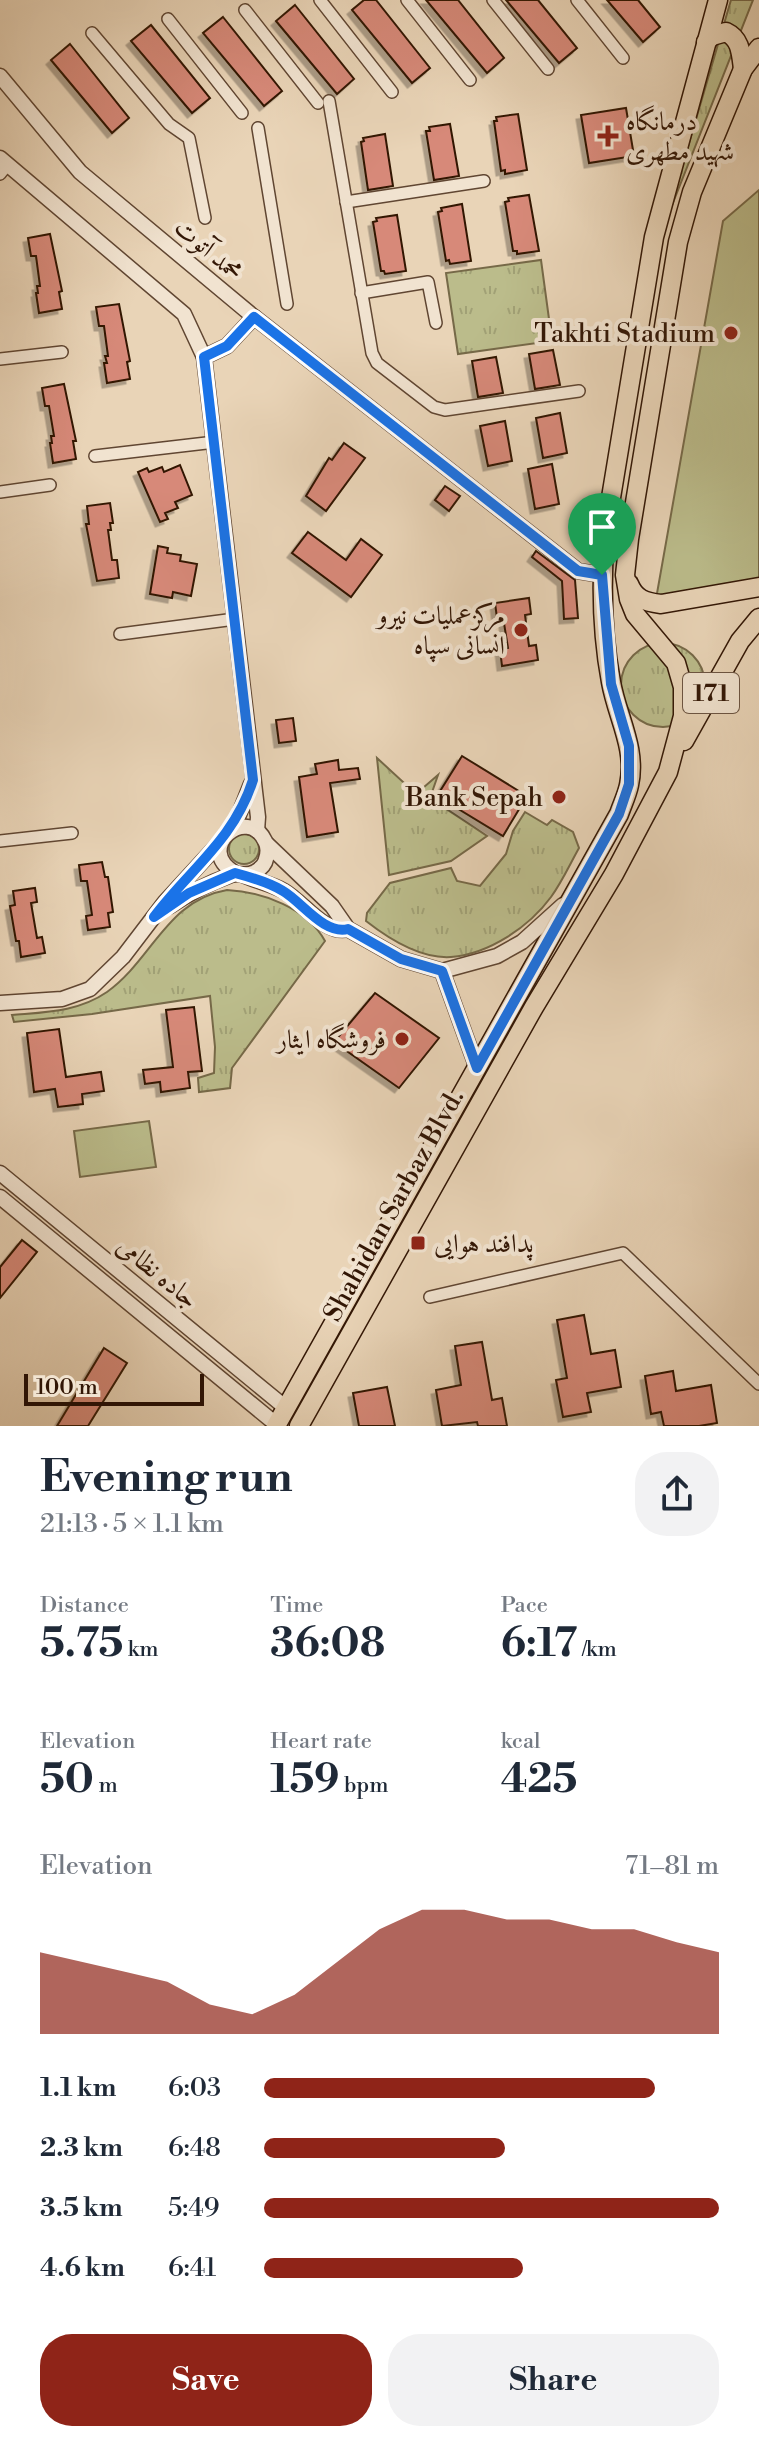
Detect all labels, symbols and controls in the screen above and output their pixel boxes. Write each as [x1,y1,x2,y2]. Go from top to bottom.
place label: درمانگاه شهید مطهری [626,105,734,168]
marker: درمانگاه شهید مطهری [597,125,619,147]
street label: محمد آتوت [167,212,249,288]
place label: Takhti Stadium [534,318,715,350]
marker: Takhti Stadium [722,324,740,342]
pin [568,493,636,575]
icon: arrive [580,505,624,549]
place label: مرکزعملیات نیرو انسانی سپاه [374,600,505,663]
marker: مرکزعملیات نیرو انسانی سپاه [512,621,530,639]
road number: 171 [683,673,739,713]
place label: Bank Sepah [404,782,543,814]
marker: Bank Sepah [550,788,568,806]
place label: فروشگاه ایثار [274,1023,386,1056]
marker: فروشگاه ایثار [393,1030,411,1048]
street label: Shahidan Sarbaz Blvd. [317,1084,471,1327]
place label: پدافند هوایی [434,1228,534,1261]
street label: جاده نظامی [110,1230,205,1315]
marker: پدافند هوایی [409,1234,427,1252]
scale bar [24,1370,204,1406]
text: 100 m [36,1374,98,1401]
text: Evening run [40,1450,293,1505]
button: share [635,1452,719,1536]
text: 21:13 · 5 × 1.1 km [40,1508,224,1540]
text: Distance [40,1592,129,1619]
text: Time [270,1592,323,1619]
text: Pace [501,1592,548,1619]
text: 5.75 [40,1619,123,1669]
text: 36:08 [270,1619,385,1669]
text: 6:17 [501,1619,577,1669]
text: km [123,1636,159,1663]
text: /km [577,1636,617,1663]
text: Elevation [40,1728,135,1755]
text: Heart rate [270,1728,372,1755]
text: kcal [501,1728,541,1755]
text: 50 [40,1755,94,1805]
text: 159 [270,1755,340,1805]
text: 425 [501,1755,577,1805]
text: m [94,1772,118,1799]
text: bpm [340,1772,389,1799]
text: Elevation [40,1850,153,1882]
text: 71–81 m [625,1850,719,1882]
text: 1.1 km [40,2072,116,2104]
text: 6:03 [168,2072,221,2104]
text: 2.3 km [40,2132,123,2164]
text: 6:48 [168,2132,221,2164]
text: 3.5 km [40,2192,123,2224]
text: 5:49 [168,2192,219,2224]
text: 4.6 km [40,2252,125,2284]
text: 6:41 [168,2252,216,2284]
button: Save [40,2334,372,2426]
button: Share [388,2334,719,2426]

